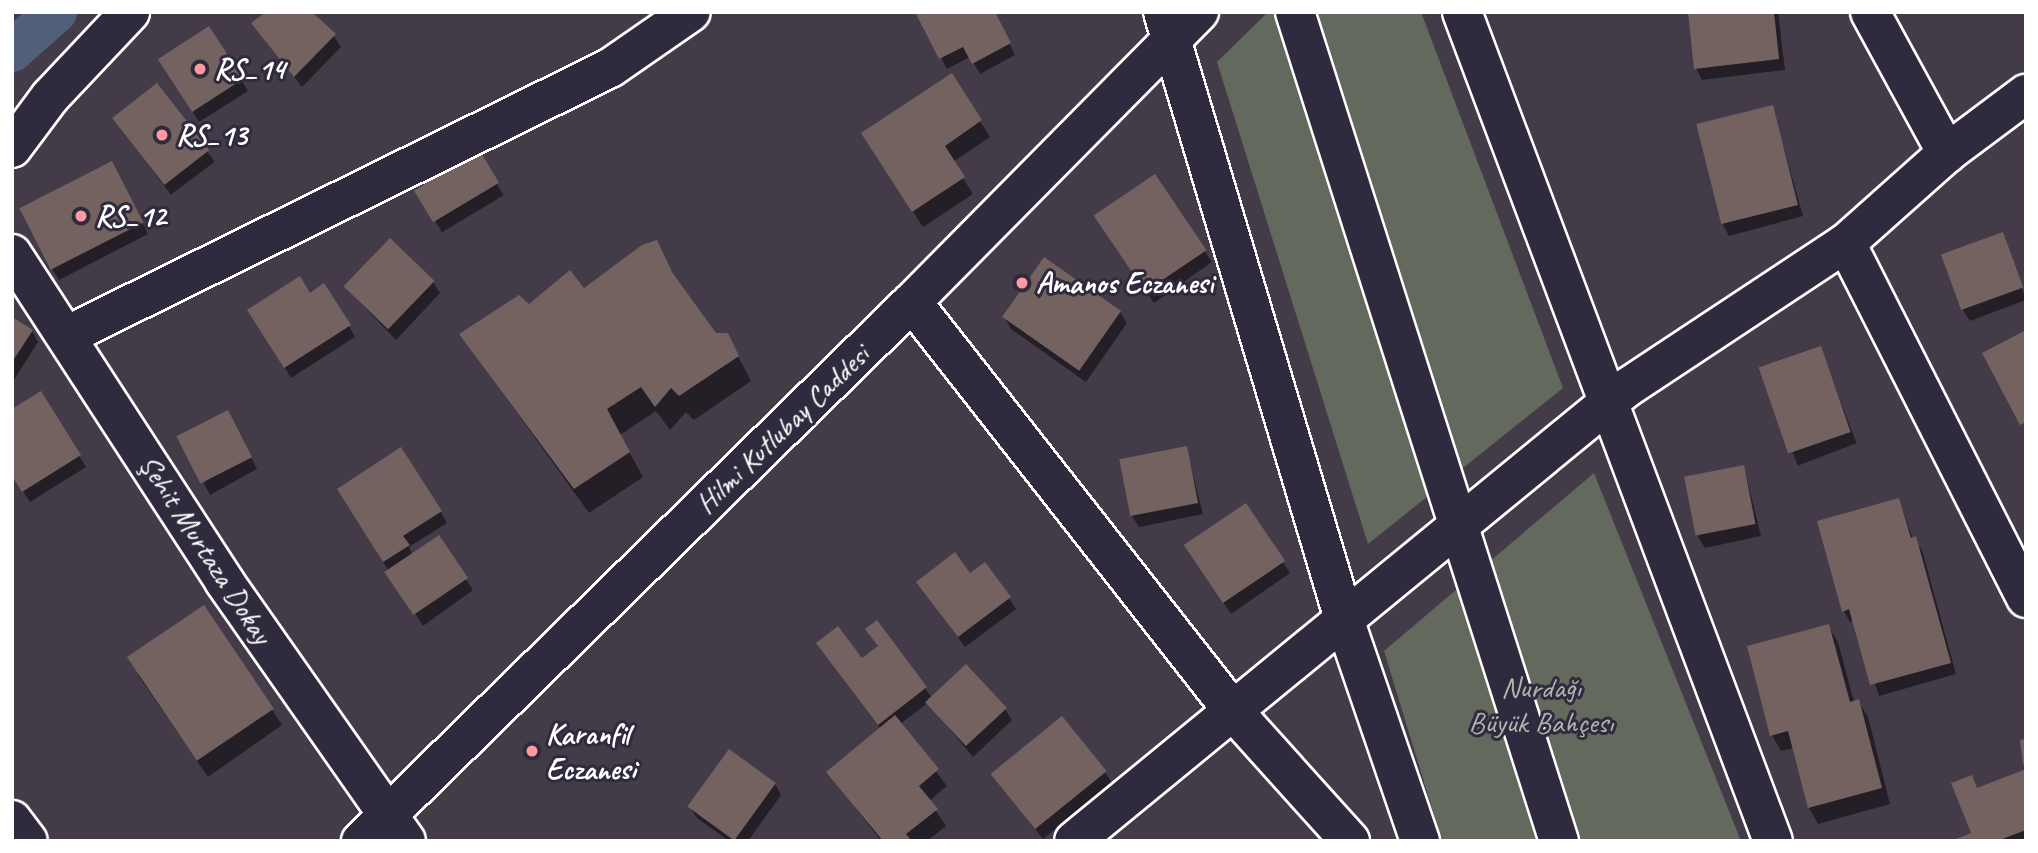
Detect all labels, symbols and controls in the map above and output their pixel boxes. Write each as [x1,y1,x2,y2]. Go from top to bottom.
place label: RS_14 [214,51,285,87]
marker: RS_14 [192,61,208,77]
place label: RS_13 [176,117,247,153]
marker: RS_13 [154,127,170,143]
place label: RS_12 [95,198,166,234]
marker: RS_12 [73,208,89,224]
place label: Amanos Eczanesi [1036,265,1214,301]
marker: Amanos Eczanesi [1014,275,1030,291]
street label: Hilmi Kutlubay Caddesi [687,337,877,521]
street label: Şehit Murtaza Dokay [132,448,280,650]
park label: Nurdağı Büyük Bahçesı [1468,669,1614,740]
place label: Karanfil Eczanesi [546,716,636,786]
marker: Karanfil Eczanesi [524,743,540,759]

